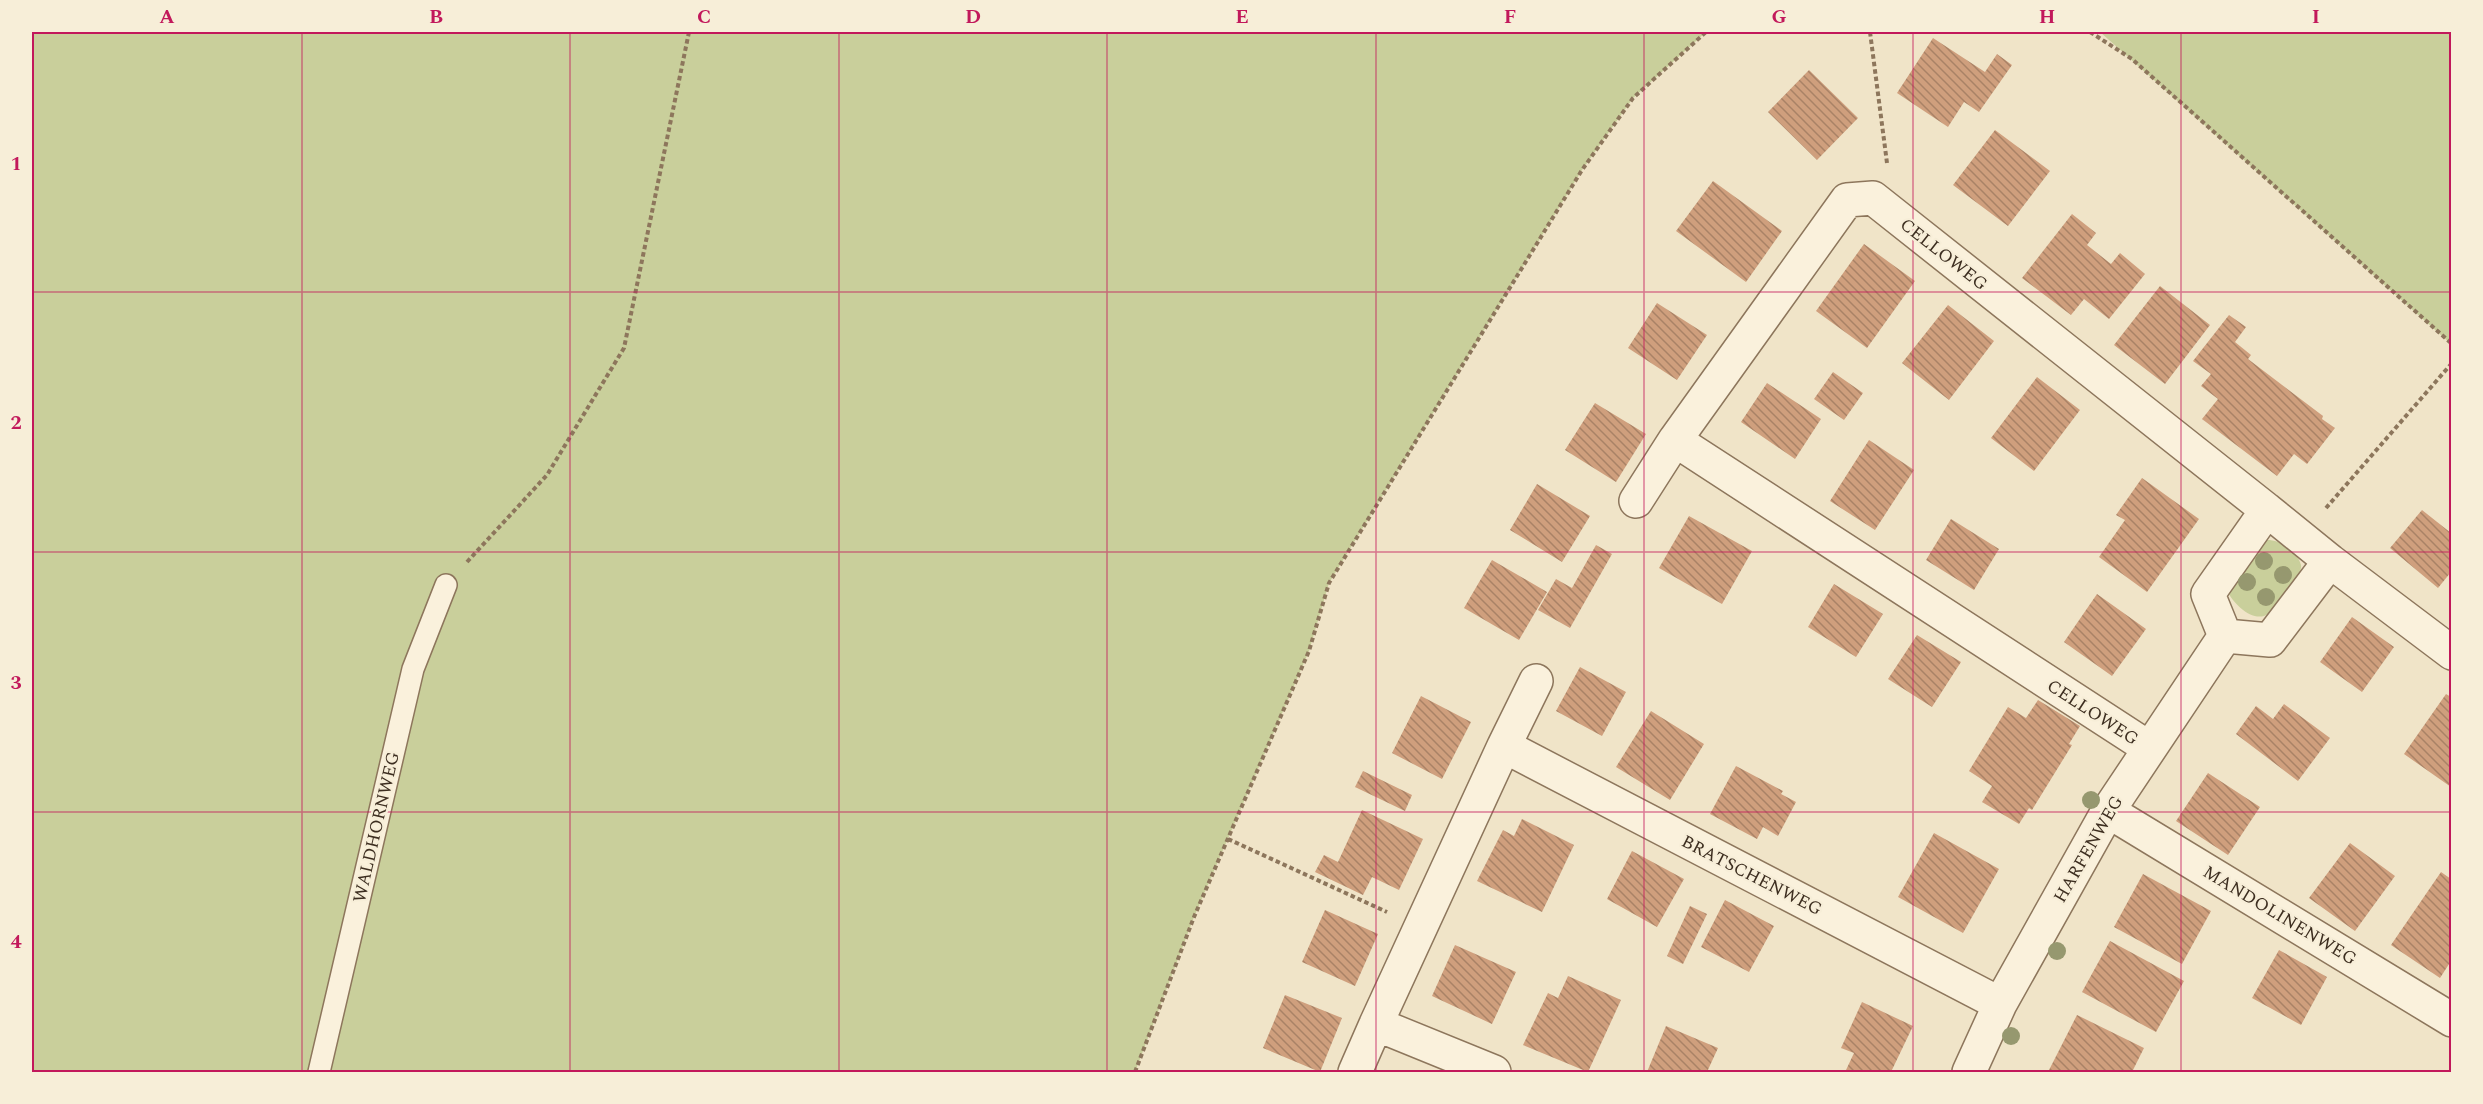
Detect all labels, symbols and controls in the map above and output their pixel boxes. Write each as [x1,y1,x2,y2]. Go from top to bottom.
text: A [159,2,175,32]
text: B [429,2,443,32]
text: C [697,2,711,32]
text: D [965,2,981,32]
text: E [1235,2,1249,32]
text: F [1504,2,1516,32]
text: G [1771,2,1787,32]
text: H [2039,2,2055,32]
text: I [2312,2,2320,32]
text: 1 [10,149,22,179]
street label: CELLOWEG [1894,212,1993,297]
text: 2 [10,408,22,438]
text: 3 [10,668,22,698]
street label: CELLOWEG [2041,673,2144,752]
street label: WALDHORNWEG [346,749,407,905]
street label: HARFENWEG [2047,790,2130,908]
street label: BRATSCHENWEG [1677,828,1827,923]
street label: MANDOLINENWEG [2198,859,2362,972]
text: 4 [10,927,22,957]

